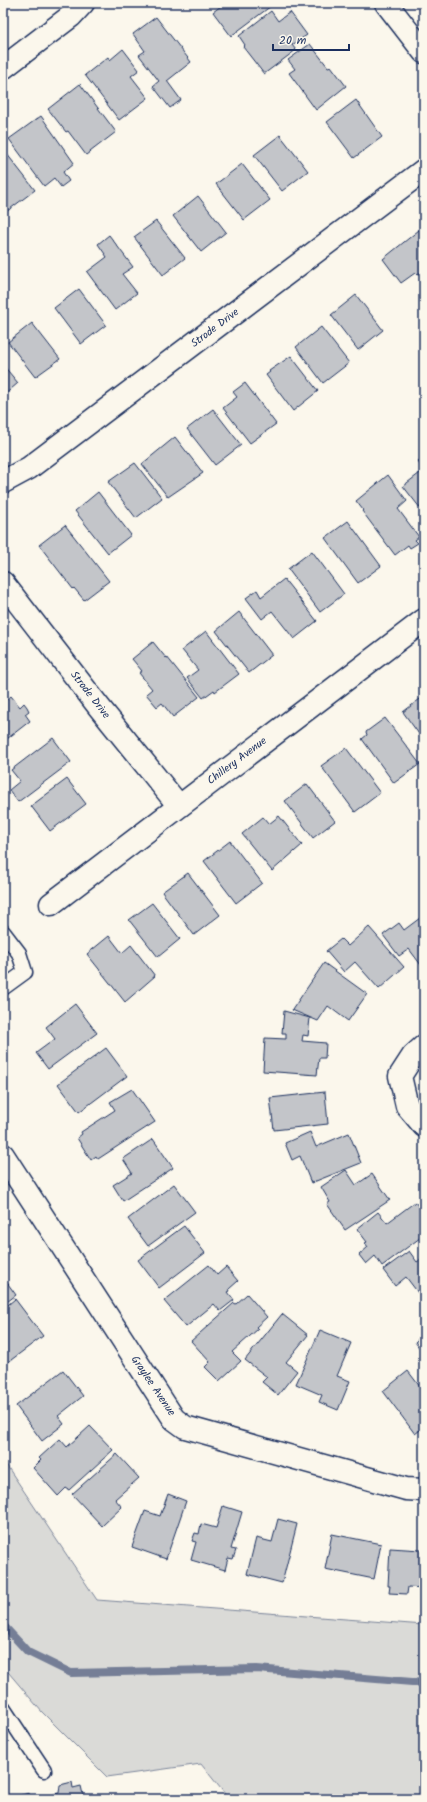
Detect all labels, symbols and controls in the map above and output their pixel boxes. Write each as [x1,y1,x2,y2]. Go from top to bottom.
scale bar [273,26,349,52]
text: 20 m [279,31,307,50]
street label: Strode Drive [187,304,243,352]
street label: Strode Drive [66,667,115,723]
street label: Chillery Avenue [203,732,271,790]
street label: Graylee Avenue [126,1352,180,1420]

